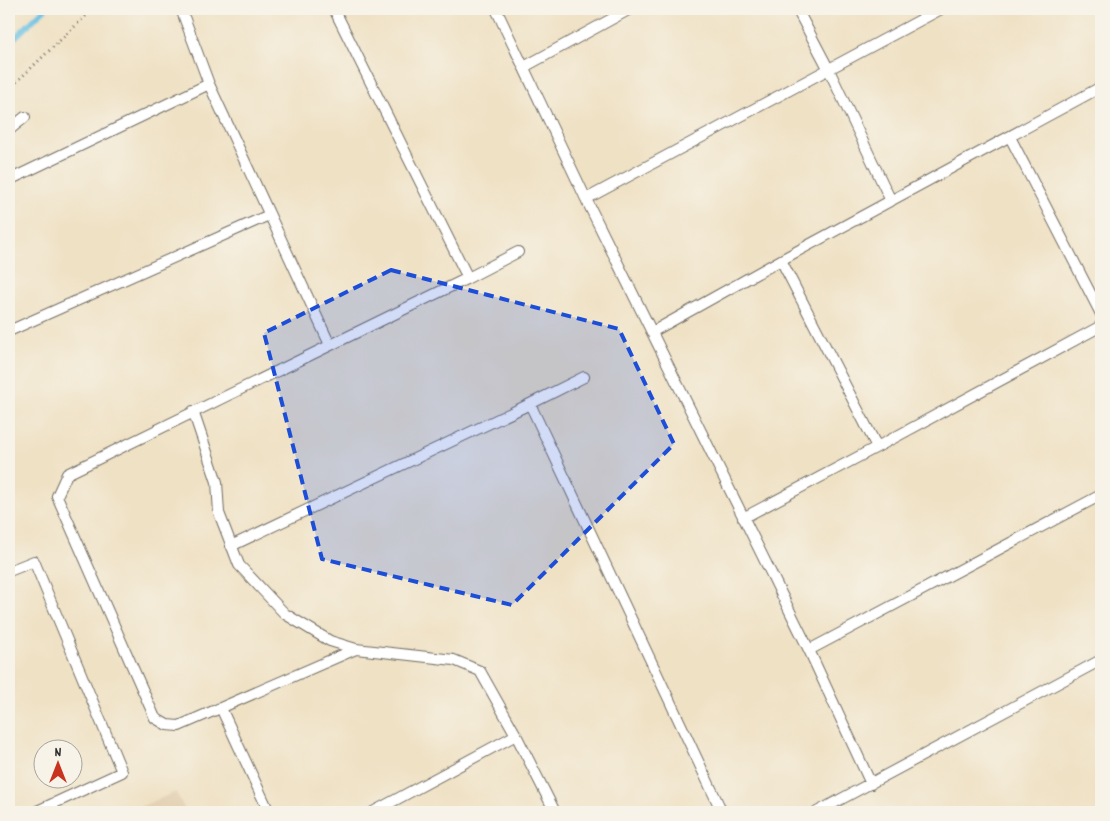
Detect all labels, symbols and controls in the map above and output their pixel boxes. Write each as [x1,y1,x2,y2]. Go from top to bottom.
north arrow [32,738,82,788]
text: N [55,743,62,763]

